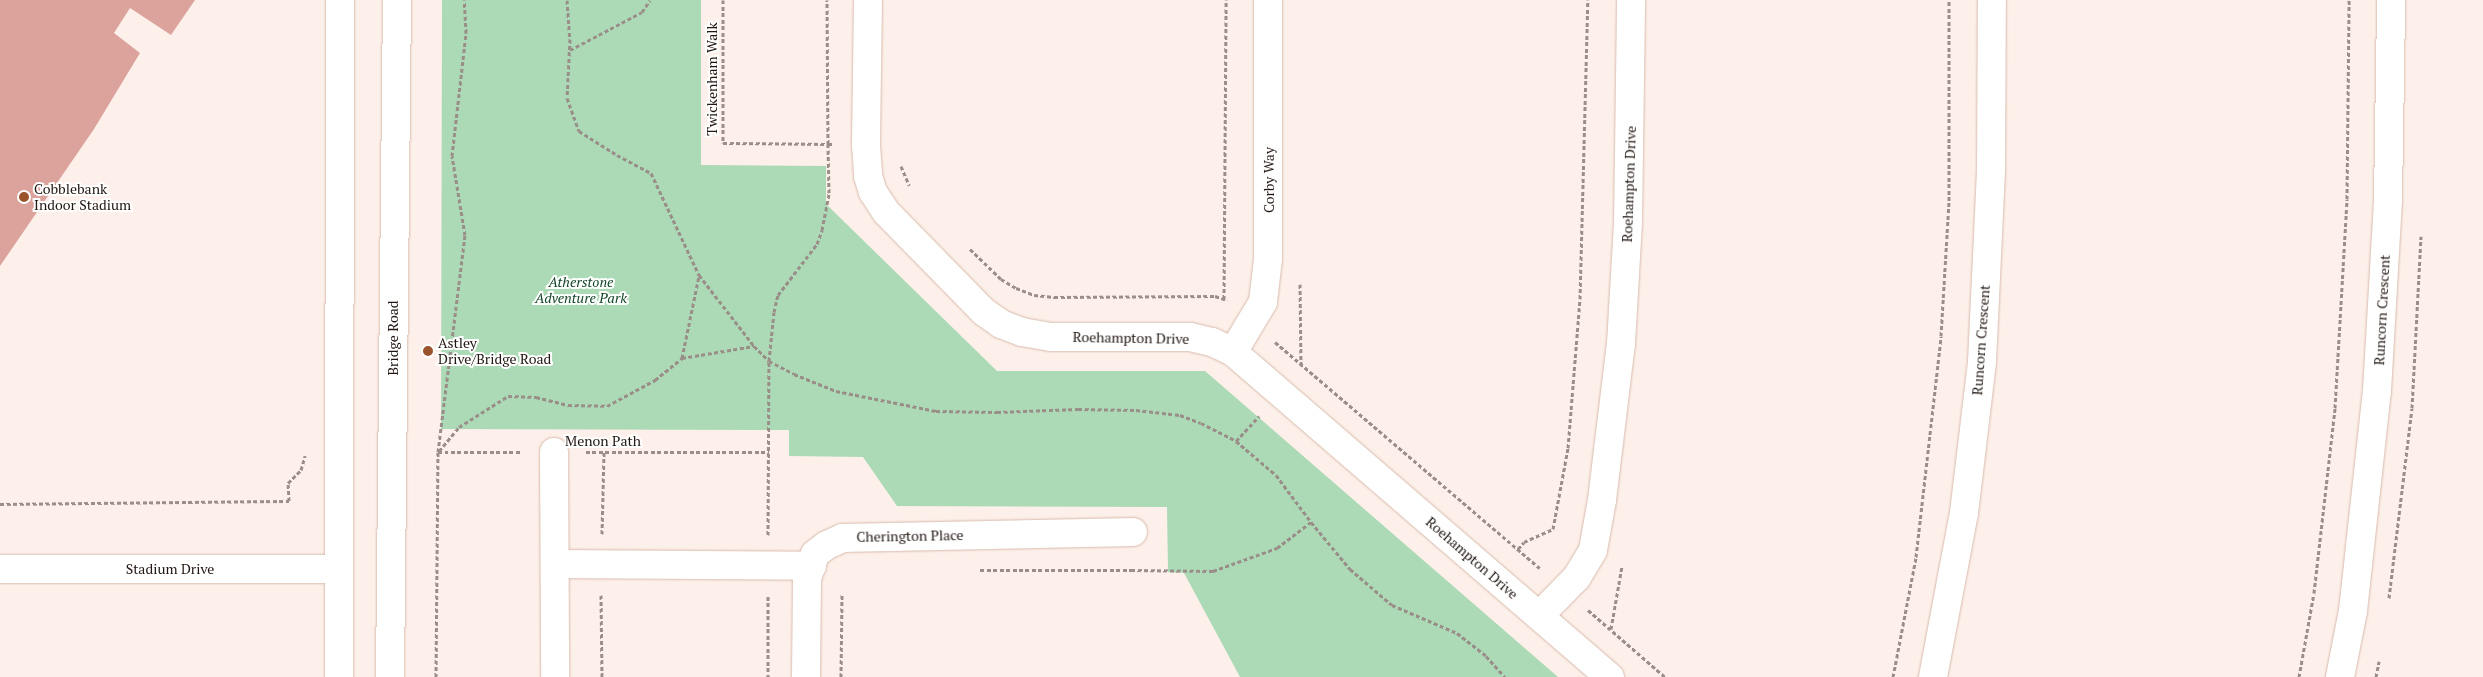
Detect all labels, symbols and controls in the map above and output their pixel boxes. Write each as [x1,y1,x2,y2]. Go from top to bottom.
street label: Twickenham Walk [704,22,720,136]
street label: Roehampton Drive [1619,125,1639,243]
street label: Corby Way [1261,147,1277,213]
place label: Cobblebank Indoor Stadium [34,181,131,213]
marker: Cobblebank Indoor Stadium [18,191,30,203]
street label: Runcorn Crescent [2371,254,2393,366]
park label: Atherstone Adventure Park [535,274,627,306]
street label: Runcorn Crescent [1969,284,1993,396]
street label: Bridge Road [385,300,401,376]
street label: Roehampton Drive [1073,329,1189,347]
place label: Astley Drive/Bridge Road [438,335,551,368]
marker: Astley Drive/Bridge Road [422,345,434,357]
street label: Menon Path [565,433,641,449]
street label: Roehampton Drive [1422,513,1522,603]
street label: Cherington Place [856,527,964,545]
street label: Stadium Drive [126,561,214,577]

